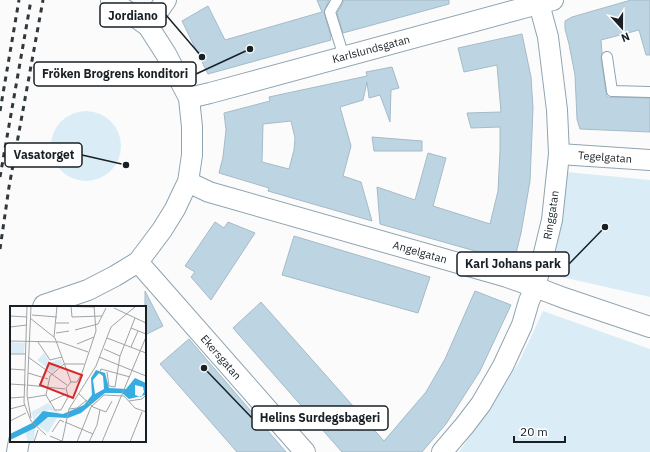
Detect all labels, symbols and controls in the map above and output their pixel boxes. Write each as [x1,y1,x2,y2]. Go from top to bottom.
callout: Jordiano [100,3,166,27]
text: Jordiano [108,8,158,23]
north arrow [602,8,642,48]
text: N [619,29,632,45]
street label: Karlslundsgatan [331,32,411,66]
callout: Fröken Brogrens konditori [34,62,196,86]
text: Fröken Brogrens konditori [42,66,188,81]
callout: Vasatorget [5,143,82,167]
text: Vasatorget [14,147,75,162]
street label: Tegelgatan [578,148,632,166]
street label: Ringgatan [540,189,562,241]
street label: Angelgatan [391,238,449,266]
callout: Karl Johans park [457,252,569,276]
text: Karl Johans park [465,256,561,271]
inset map [10,306,146,442]
street label: Ekersgatan [198,332,244,382]
callout: Helins Surdegsbageri [252,406,388,430]
text: Helins Surdegsbageri [260,410,380,425]
scale bar [514,418,565,444]
text: 20 m [520,424,548,439]

